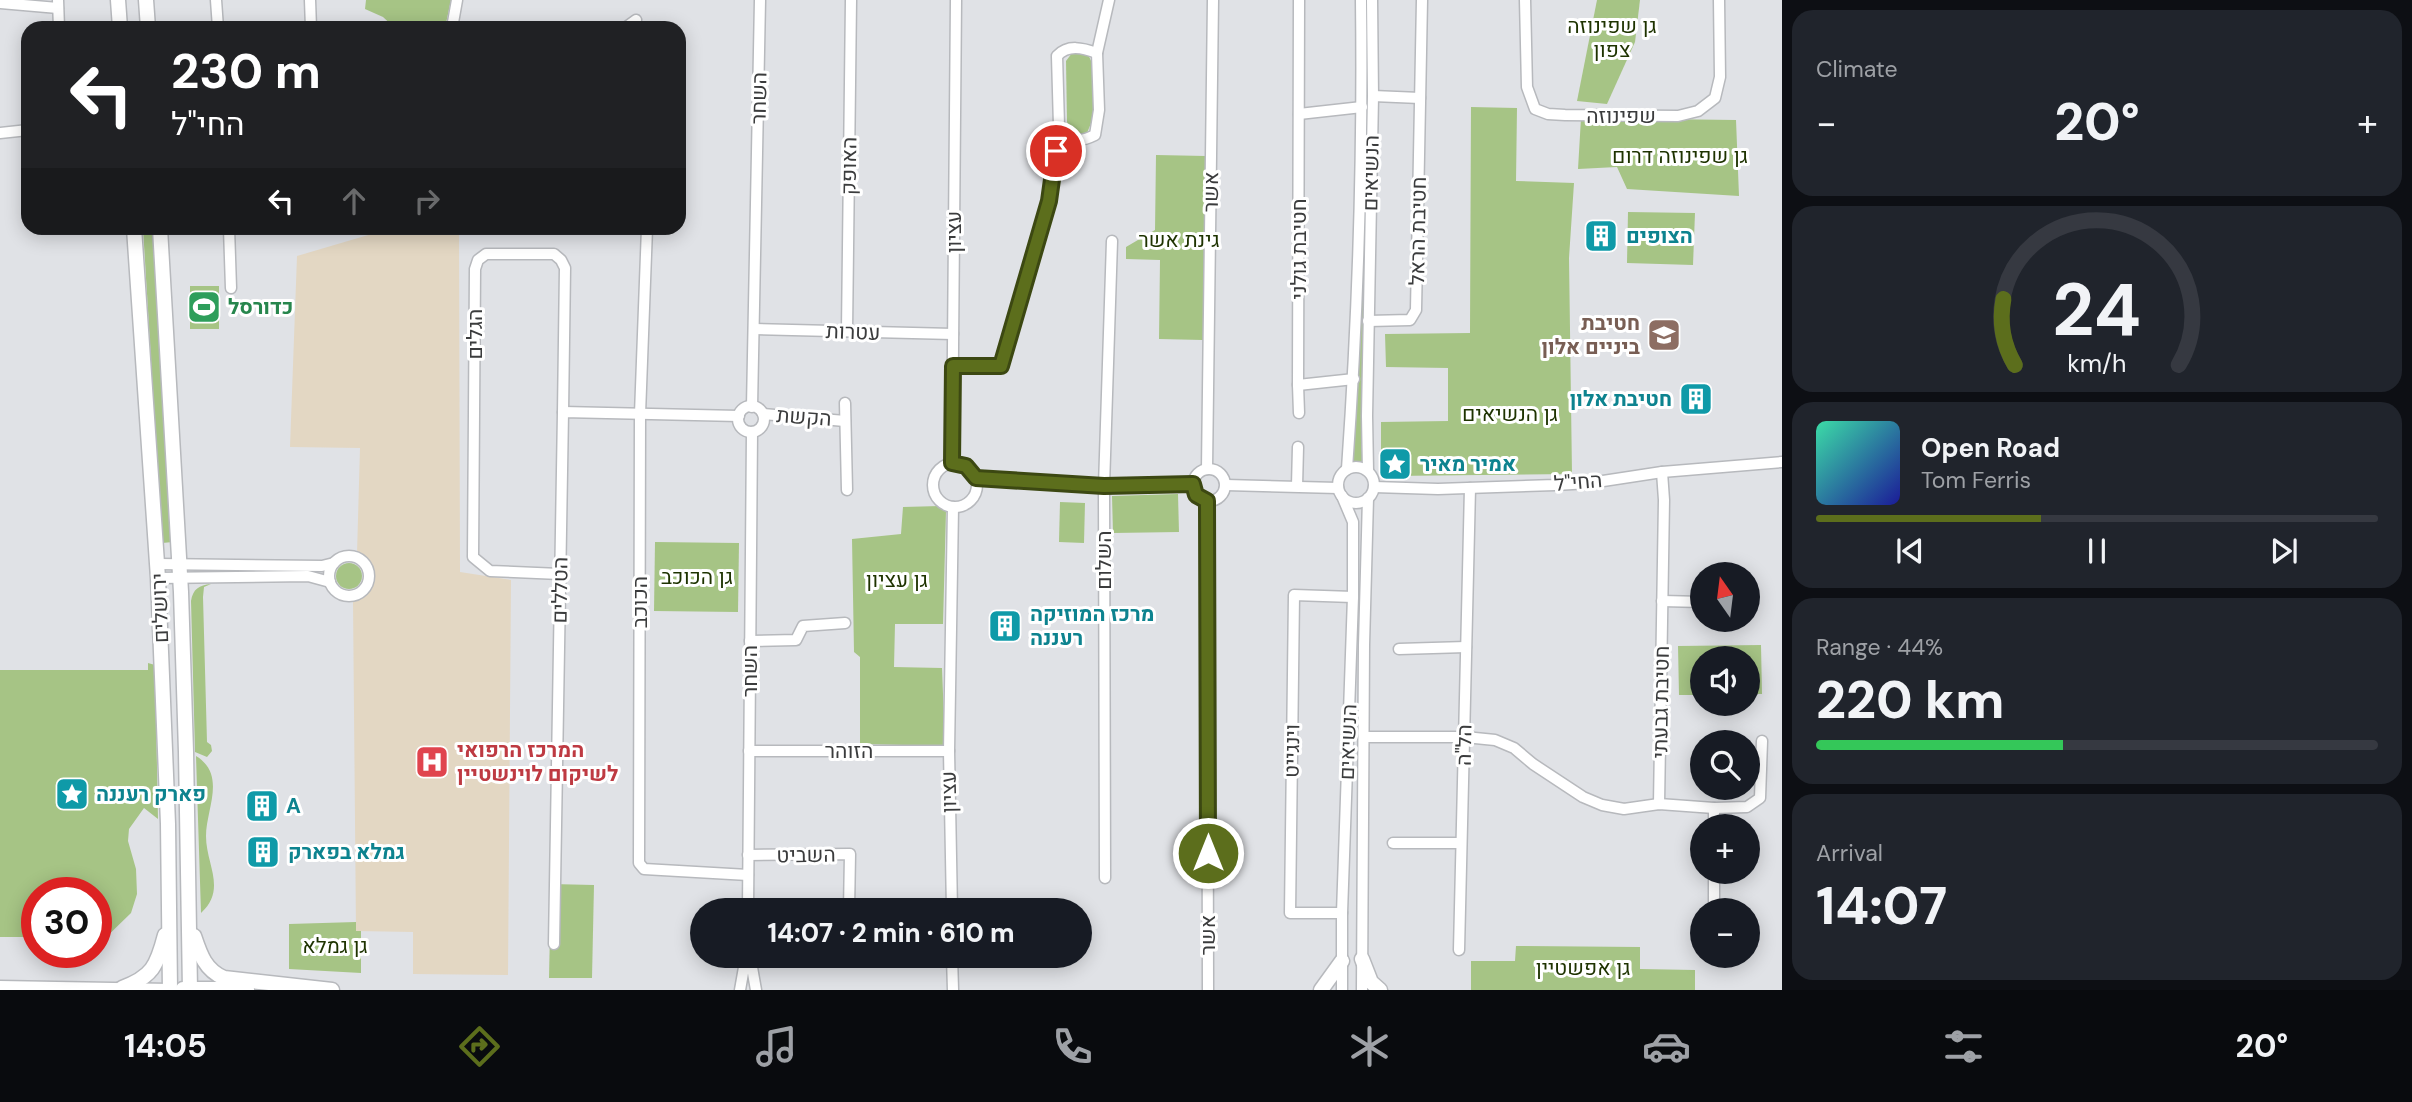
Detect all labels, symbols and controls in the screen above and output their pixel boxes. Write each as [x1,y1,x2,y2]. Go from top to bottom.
park label: גן שפינוזה צפון [1567,12,1657,64]
text: 230 m [171,39,321,103]
icon: left [56,49,147,140]
text: Climate [1816,54,1898,84]
street label: השחר [745,72,773,124]
text: 20° [2054,88,2140,156]
text: − [1816,98,1837,148]
text: + [2357,98,2378,148]
street label: שפינוזה [1586,102,1656,130]
text: החי"ל [171,103,245,145]
pin [1026,121,1086,181]
icon: arrive [1037,132,1075,170]
street label: הנשיאים [1356,135,1386,211]
street label: האופק [834,137,864,195]
park label: גן שפינוזה דרום [1612,142,1748,170]
street label: אשר [1197,172,1225,212]
street label: חטיבת הראל [1403,176,1433,286]
icon: left [262,182,300,220]
icon: ahead [335,182,373,220]
icon: right [408,182,446,220]
street label: חטיבת גולני [1285,199,1313,299]
street label: עציון [940,211,968,253]
building icon: הצופים [1582,217,1620,255]
place label: הצופים [1626,222,1693,250]
park label: גינת אשר [1138,226,1220,254]
text: 24 [2053,263,2141,358]
sports icon: כדורסל [185,288,223,326]
place label: כדורסל [228,293,293,321]
street label: הגלים [461,309,489,359]
place label: חטיבת ביניים אלון [1541,309,1641,361]
school or university icon: חטיבת ביניים אלון [1645,316,1683,354]
street label: עטרות [825,317,881,347]
text: km/h [2067,347,2127,380]
building icon: חטיבת אלון [1677,380,1715,418]
place label: חטיבת אלון [1570,385,1672,413]
park label: גן הנשיאים [1462,400,1558,428]
street label: הקשת [775,401,833,433]
text: Open Road [1921,431,2060,465]
place icon: אמיר מאיר [1376,445,1414,483]
place label: אמיר מאיר [1420,450,1516,478]
text: Tom Ferris [1921,465,2031,495]
street label: החי"ל [1553,466,1603,498]
street label: השלום [1090,530,1118,590]
icon: previous [1891,532,1929,570]
icon: pause [2078,532,2116,570]
icon: next [2265,532,2303,570]
street label: הטללים [545,556,575,624]
north arrow [1690,562,1760,632]
map controls [1690,562,1760,968]
park label: גן הכוכב [661,563,733,591]
park label: גן עציון [866,566,928,594]
street label: ירושלים [145,573,175,643]
street label: הכוכב [626,576,654,628]
place label: מרכז המוזיקה רעננה [1030,600,1154,652]
building icon: מרכז המוזיקה רעננה [986,607,1024,645]
text: Range · 44% [1816,632,1943,662]
street label: השחר [736,645,764,697]
street label: חטיבת גבעתי [1646,645,1676,759]
button: sound [1690,646,1760,716]
text: 220 km [1816,666,2004,734]
street label: הנשיאים [1333,703,1363,781]
street label: וינגייט [1278,724,1306,778]
street label: הל"ה [1450,724,1478,766]
button: search [1690,730,1760,800]
place label: המרכז הרפואי לשיקום לוינשטיין [457,736,618,788]
street label: הזוהר [825,737,873,765]
hospital icon: המרכז הרפואי לשיקום לוינשטיין [413,743,451,781]
street label: עציון [935,771,963,813]
place icon: פארק רעננה [53,775,91,813]
place label: פארק רעננה [96,780,206,808]
building icon: A [243,787,281,825]
place label: A [286,792,301,820]
button: + [1690,814,1760,884]
position arrow [1171,816,1245,890]
building icon: גמלא בפארק [244,833,282,871]
place label: גמלא בפארק [288,838,405,866]
text: Arrival [1816,838,1883,868]
street label: השביט [776,840,836,870]
text: 14:07 [1816,872,1947,940]
speed limit sign: 30 [21,877,112,968]
button: − [1690,898,1760,968]
street label: אשר [1194,915,1222,955]
text: 14:07 · 2 min · 610 m [767,916,1015,950]
park label: גן גמלא [302,932,368,960]
park label: גן אפשטיין [1536,954,1630,982]
icon: directions [455,1022,504,1071]
icon: music [752,1022,801,1071]
icon: phone [1048,1022,1097,1071]
icon: climate [1345,1022,1394,1071]
icon: car [1642,1022,1691,1071]
icon: filters [1939,1022,1988,1071]
text: 14:05 [124,1025,207,1067]
text: 20° [2236,1025,2288,1067]

